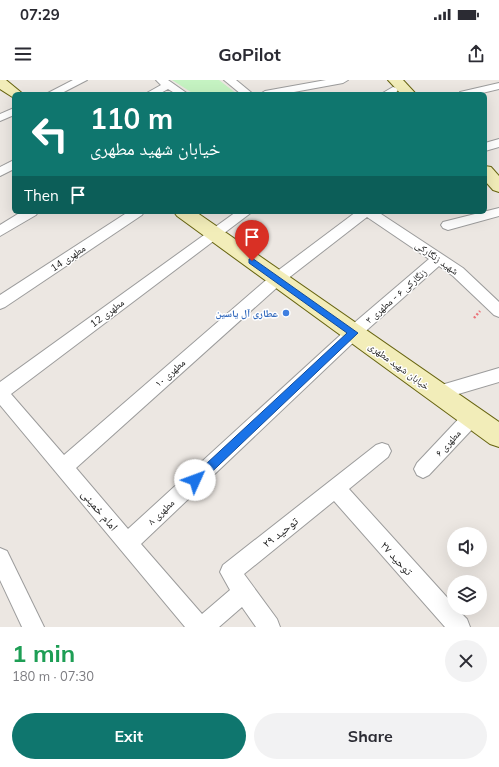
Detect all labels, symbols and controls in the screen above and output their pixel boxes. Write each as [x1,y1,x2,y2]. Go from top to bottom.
text: 07:29 [20,5,60,24]
icon: menu [12,43,34,65]
text: GoPilot [218,43,281,66]
icon: share [465,43,487,65]
text: 110 m [90,101,173,136]
icon: left [24,108,76,160]
text: خیابان شهید مطهری [90,137,220,160]
icon: arrive [67,184,89,206]
text: Then [24,186,59,205]
pin [235,220,269,261]
icon: arrive [241,226,263,248]
street label: شهید زنگارکی [413,238,462,278]
street label: مطهری 14 [48,241,88,274]
street label: زنگارکی ۶ - مطهری ۳ [363,266,430,326]
street label: مطهری 12 [87,296,127,330]
place label: عطاری آل یاسین [215,307,278,320]
marker: عطاری آل یاسین [281,308,291,318]
street label: خیابان شهید مطهری [366,339,433,393]
street label: مطهری ۱۰ [152,356,188,390]
street label: مطهری ۶ [432,427,464,459]
position arrow [174,459,216,501]
street label: امام خمینی [78,486,122,534]
street label: مطهری ۸ [145,496,177,528]
street label: توحید ۲۹ [259,513,301,551]
map controls [447,527,487,615]
button: sound [447,527,487,567]
street label: توحید ۲۷ [377,538,417,579]
button: layers [447,575,487,615]
text: 1 min [12,638,75,668]
button: close [445,640,487,682]
text: 180 m · 07:30 [12,668,94,684]
button: Exit [12,713,246,759]
button: Share [254,713,487,759]

